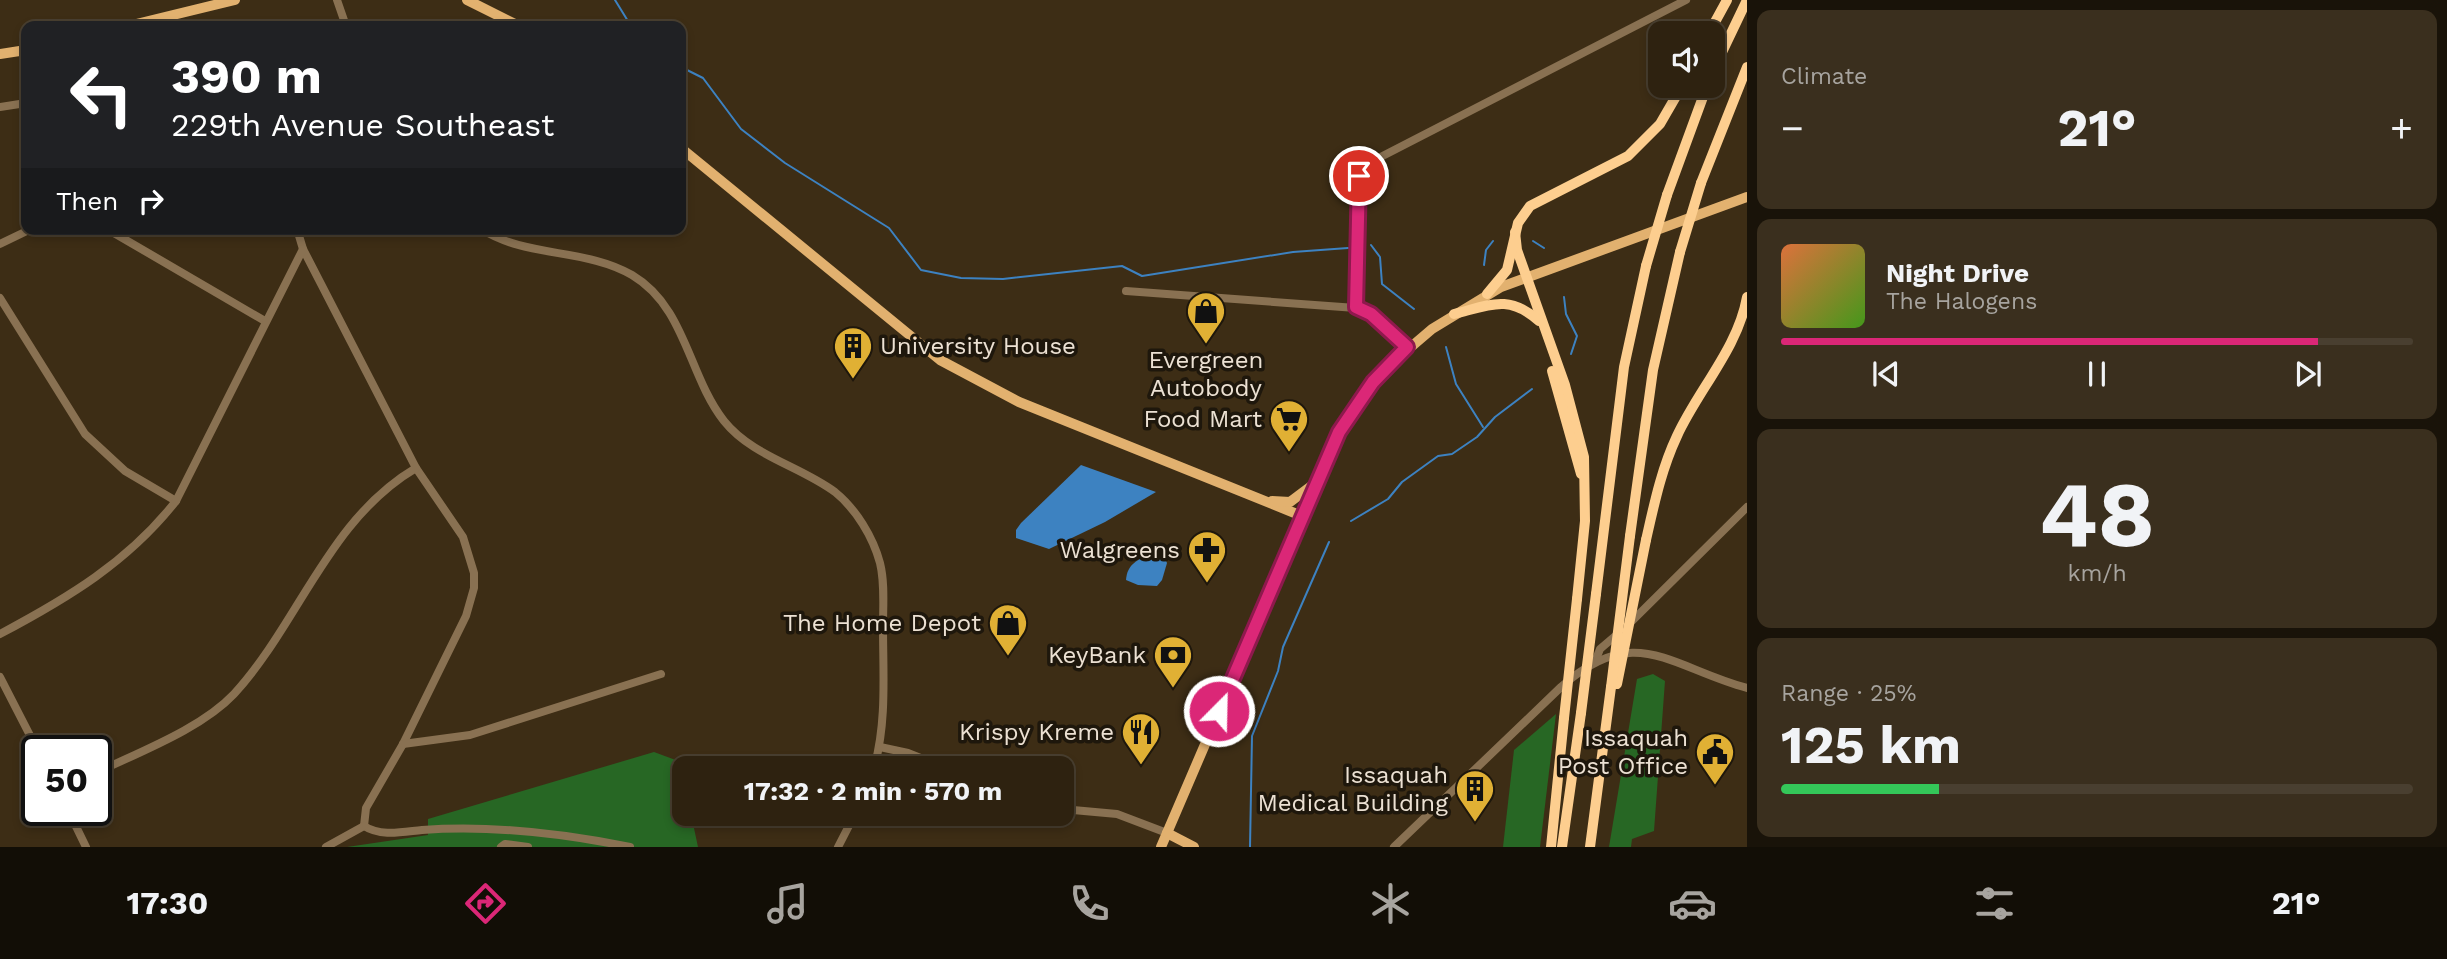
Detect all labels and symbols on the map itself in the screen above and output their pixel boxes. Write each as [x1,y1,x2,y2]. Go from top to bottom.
pin [1329,146,1389,206]
shop icon: Evergreen Autobody [1185,290,1227,345]
building icon: University House [832,325,874,380]
place label: University House [880,332,1076,360]
place label: Evergreen Autobody [1149,346,1263,402]
supermarket icon: Food Mart [1268,398,1310,453]
place label: Food Mart [1144,405,1262,433]
pharmacy icon: Walgreens [1186,529,1228,584]
place label: Walgreens [1060,536,1180,564]
shop icon: The Home Depot [987,602,1029,657]
place label: The Home Depot [783,609,981,637]
bank icon: KeyBank [1152,634,1194,689]
place label: KeyBank [1048,641,1146,669]
position arrow [1182,674,1256,748]
restaurant icon: Krispy Kreme [1120,711,1162,766]
place label: Krispy Kreme [959,718,1114,746]
place label: Issaquah Post Office [1558,724,1688,780]
public building icon: Issaquah Post Office [1694,731,1736,786]
speed limit sign: 50 [21,735,112,826]
place label: Issaquah Medical Building [1257,761,1448,817]
building icon: Issaquah Medical Building [1454,768,1496,823]

